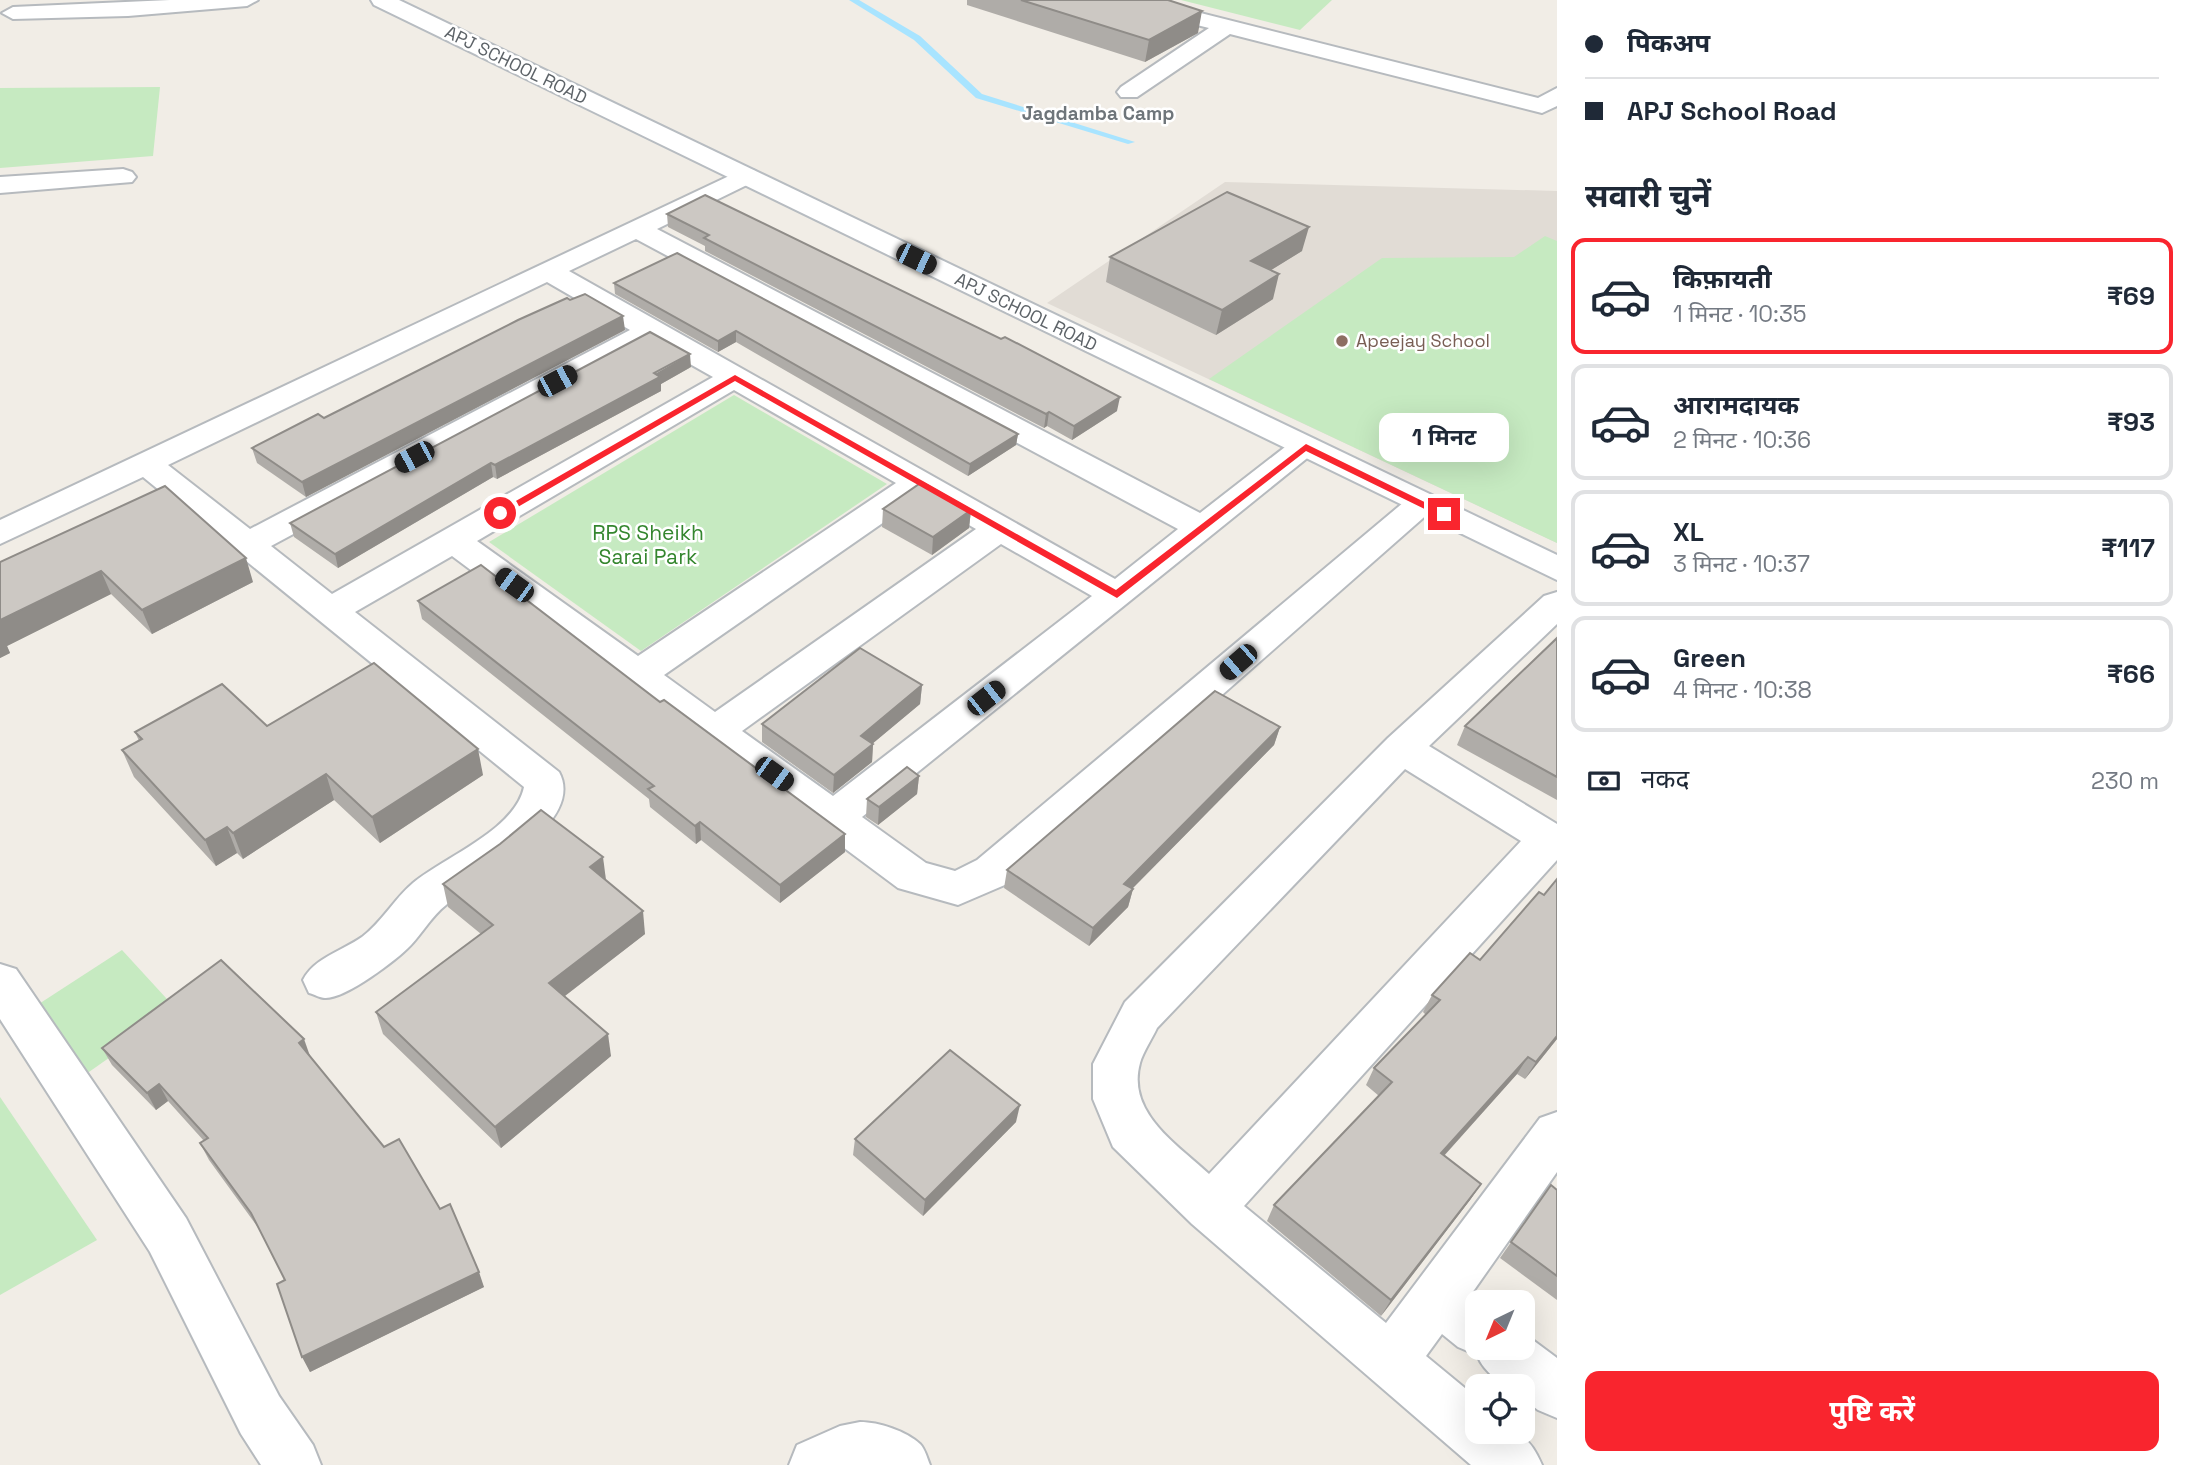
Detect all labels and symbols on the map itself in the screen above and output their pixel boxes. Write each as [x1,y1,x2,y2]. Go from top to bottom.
street label: APJ SCHOOL ROAD [441,20,591,109]
district label: Jagdamba Camp [1022,101,1174,126]
car [893,240,940,278]
street label: APJ SCHOOL ROAD [951,267,1101,356]
place label: Apeejay School [1356,329,1490,352]
marker: Apeejay School [1334,333,1350,349]
car [534,362,581,400]
callout: 1 मिनट [1379,412,1509,462]
car [391,438,438,476]
route start [484,497,516,529]
route end [1428,498,1460,530]
park label: RPS Sheikh Sarai Park [592,519,704,570]
car [491,564,538,606]
car [1216,640,1261,684]
car [963,677,1010,719]
car [751,753,798,795]
north arrow [1465,1290,1535,1360]

